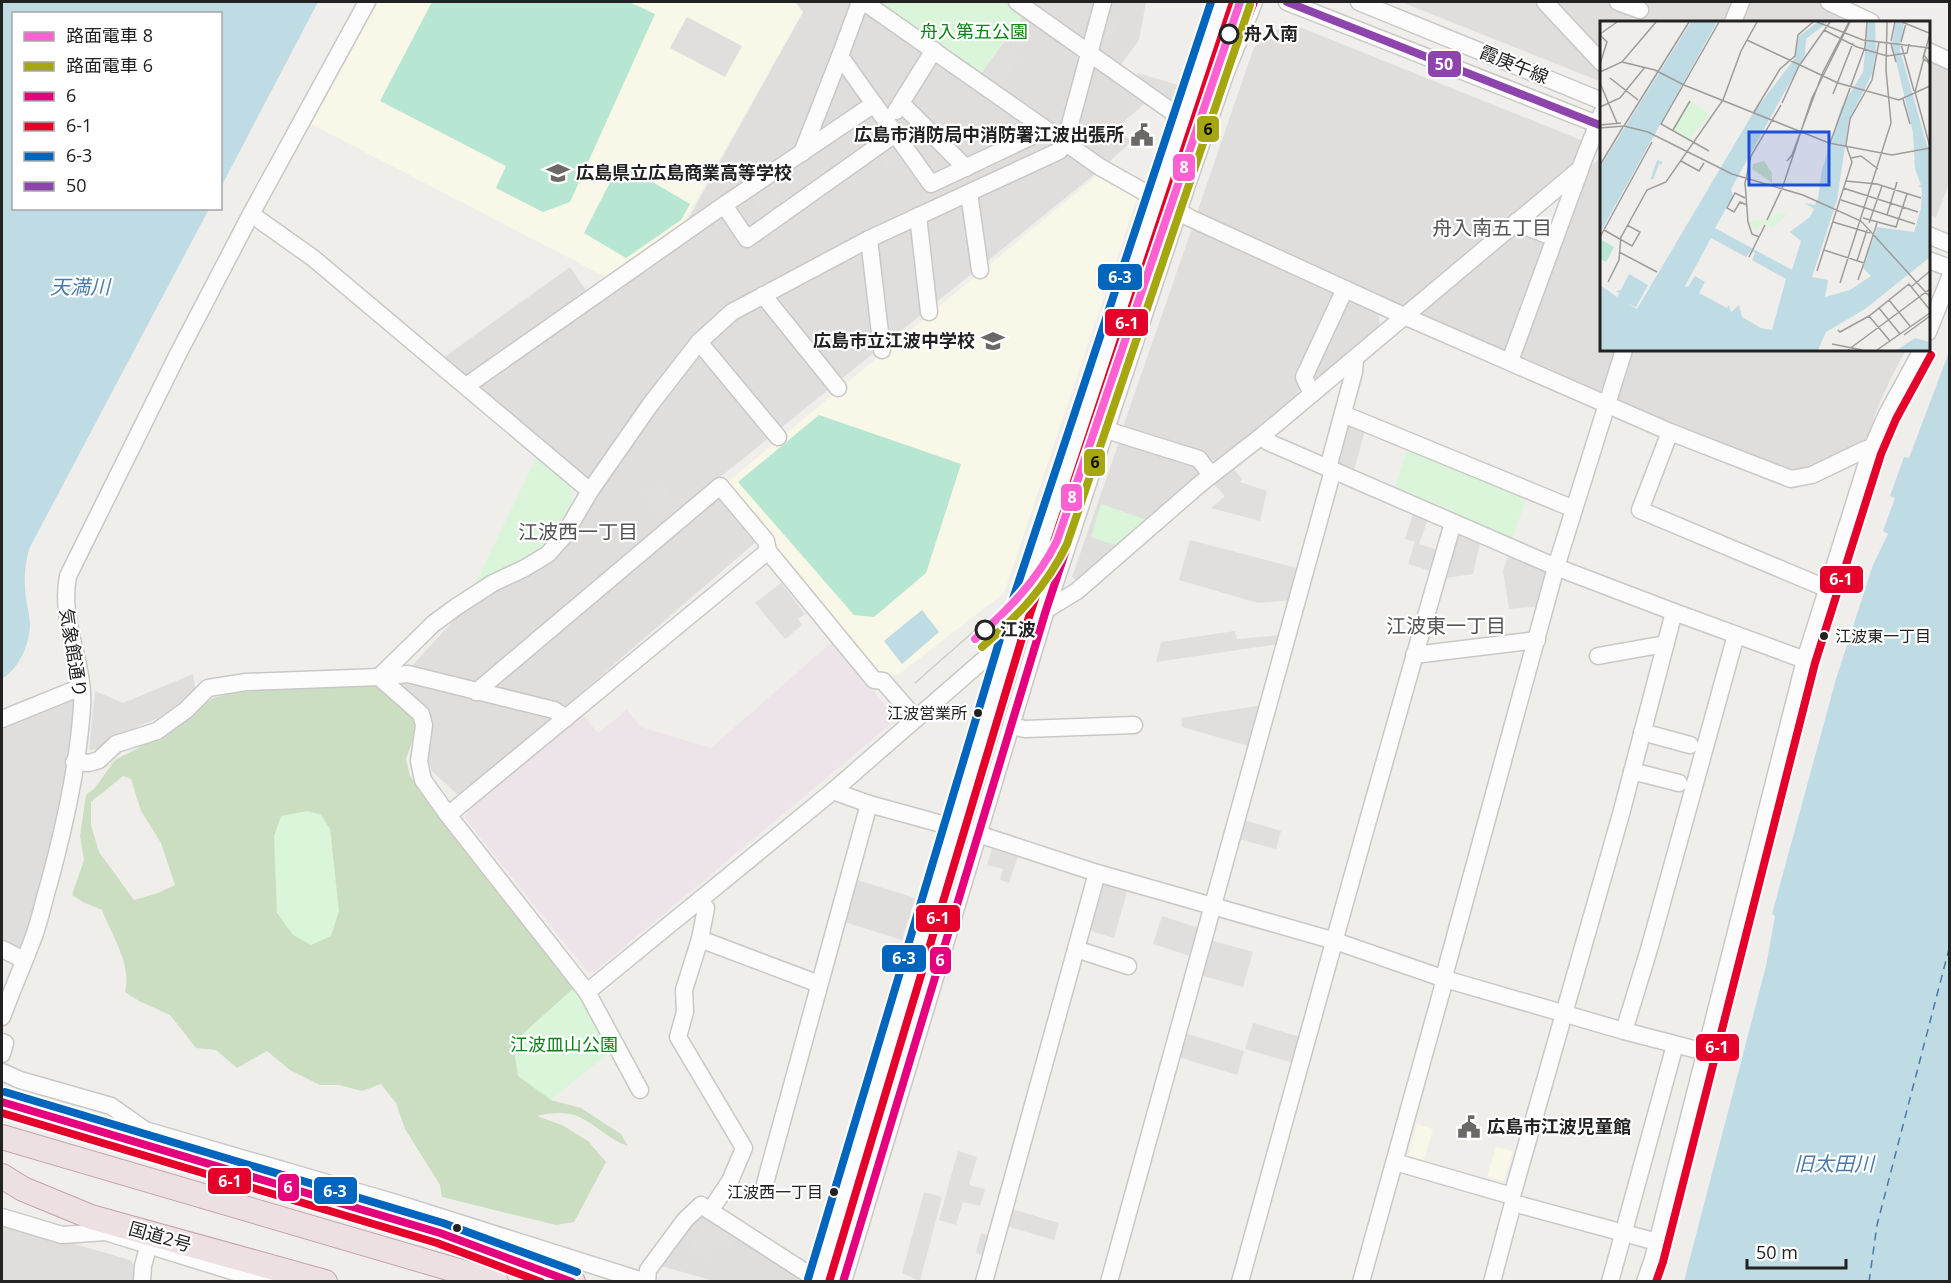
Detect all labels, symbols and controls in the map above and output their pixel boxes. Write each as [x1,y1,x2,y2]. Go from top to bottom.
legend [12,12,222,210]
park label: 舟入第五公園 [920,19,1028,43]
place label: 舟入南 [1244,21,1298,45]
inset map [1600,21,1930,351]
text: 路面電車 8 [66,23,153,47]
marker: 舟入南 [1219,24,1239,44]
street label: 霞庚午線 [1477,39,1552,89]
line badge: 50 [1427,50,1462,78]
text: 路面電車 6 [66,53,153,77]
text: 50 [1435,53,1453,75]
text: 6 [66,83,76,107]
text: 6-1 [66,113,92,137]
line badge: 6 [1196,115,1220,143]
text: 6 [1203,118,1213,140]
place label: 広島市消防局中消防署江波出張所 [854,122,1124,146]
public building icon: 広島市消防局中消防署江波出張所 [1129,122,1155,148]
text: 6-3 [66,143,92,167]
line badge: 8 [1172,153,1196,182]
text: 8 [1179,156,1189,178]
school or university icon: 広島県立広島商業高等学校 [545,160,571,186]
place label: 広島県立広島商業高等学校 [576,160,792,184]
text: 50 [66,173,87,197]
district label: 舟入南五丁目 [1432,214,1552,241]
line badge: 6-3 [1097,263,1143,291]
text: 6-3 [1108,266,1132,288]
water label: 天満川 [50,273,112,300]
line badge: 6-1 [1104,308,1149,337]
text: 6-1 [1115,312,1139,334]
place label: 広島市立江波中学校 [813,328,975,352]
school or university icon: 広島市立江波中学校 [980,328,1006,354]
line badge: 6 [1083,448,1106,477]
text: 6 [1090,451,1100,473]
line badge: 8 [1060,483,1083,512]
text: 8 [1067,486,1077,508]
district label: 江波西一丁目 [518,518,638,545]
line badge: 6-1 [1819,565,1864,594]
text: 6-1 [1829,568,1853,590]
street label: 気象館通り [55,607,93,699]
district label: 江波東一丁目 [1386,612,1506,639]
place label: 江波 [1000,617,1036,641]
marker: 江波 [975,620,995,640]
place label: 江波東一丁目 [1835,625,1931,647]
marker: 江波東一丁目 [1818,630,1830,642]
place label: 江波営業所 [887,702,967,724]
marker: 江波営業所 [972,707,984,719]
line badge: 6-1 [915,904,961,933]
text: 6-1 [926,907,950,929]
line badge: 6-3 [881,944,927,973]
line badge: 6 [929,946,952,975]
text: 6-3 [892,947,916,969]
text: 6 [935,949,945,971]
park label: 江波皿山公園 [510,1032,618,1056]
line badge: 6-1 [1695,1033,1740,1062]
text: 6-1 [1705,1036,1729,1058]
public building icon: 広島市江波児童館 [1456,1114,1482,1140]
place label: 広島市江波児童館 [1487,1114,1631,1138]
water label: 旧太田川 [1794,1150,1876,1177]
line badge: 6-1 [207,1167,252,1195]
text: 6-1 [218,1170,242,1192]
line badge: 6 [277,1173,300,1202]
text: 6 [283,1176,293,1198]
line badge: 6-3 [313,1176,358,1205]
text: 6-3 [323,1180,347,1202]
place label: 江波西一丁目 [727,1181,823,1203]
marker: 江波西一丁目 [828,1186,840,1198]
street label: 国道2号 [126,1216,194,1256]
unlabelled marker [451,1222,463,1234]
scale bar [1747,1232,1846,1270]
text: 50 m [1756,1240,1798,1264]

